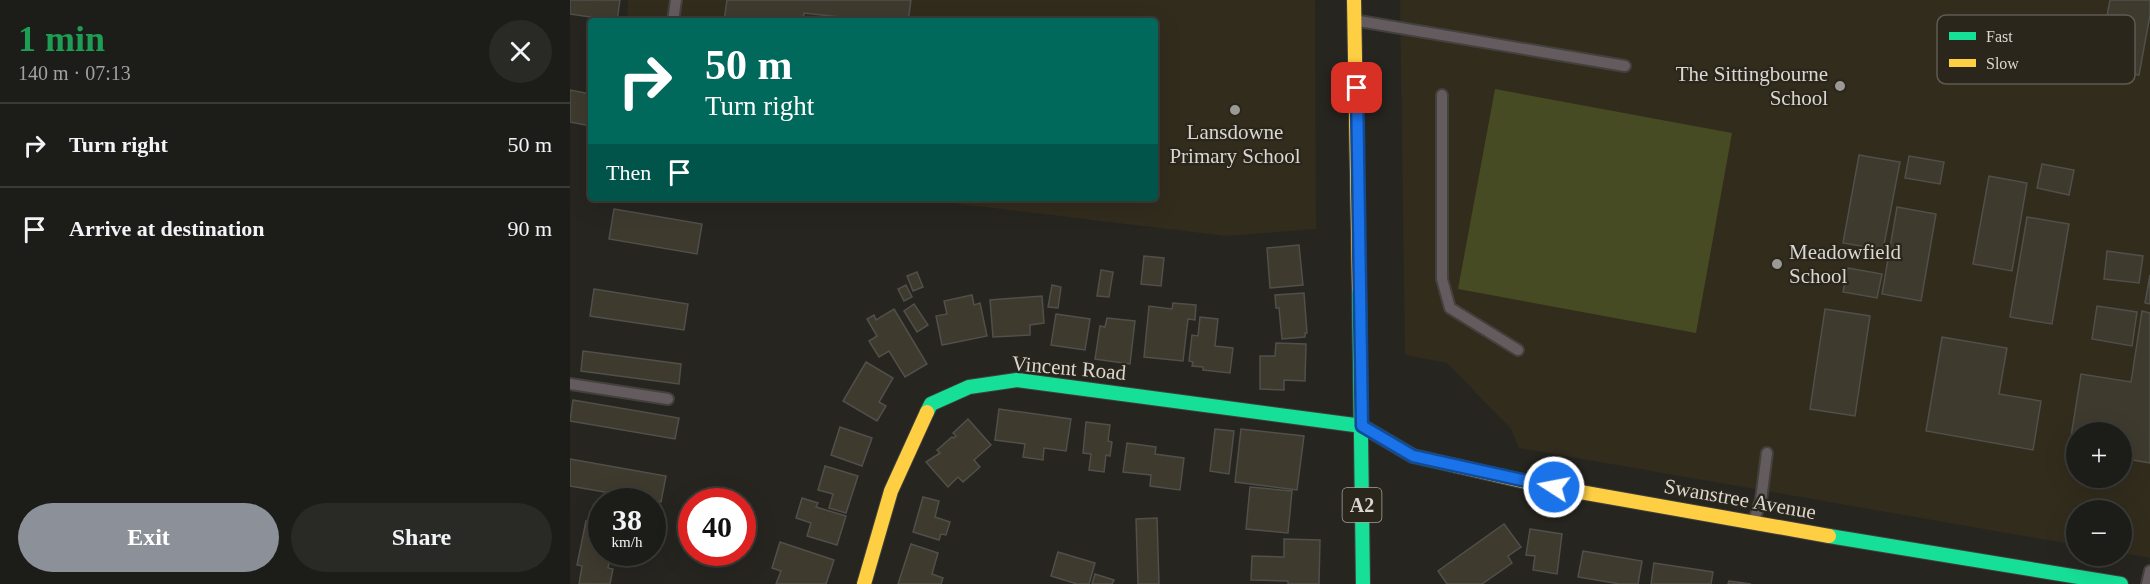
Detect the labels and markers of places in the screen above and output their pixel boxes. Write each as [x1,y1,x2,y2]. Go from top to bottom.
pin [1331,62,1382,113]
place label: The Sittingbourne School [1676,62,1828,110]
marker: The Sittingbourne School [1833,79,1847,93]
marker: Lansdowne Primary School [1228,103,1242,117]
place label: Lansdowne Primary School [1169,120,1301,168]
place label: Meadowfield School [1789,240,1901,288]
marker: Meadowfield School [1770,257,1784,271]

